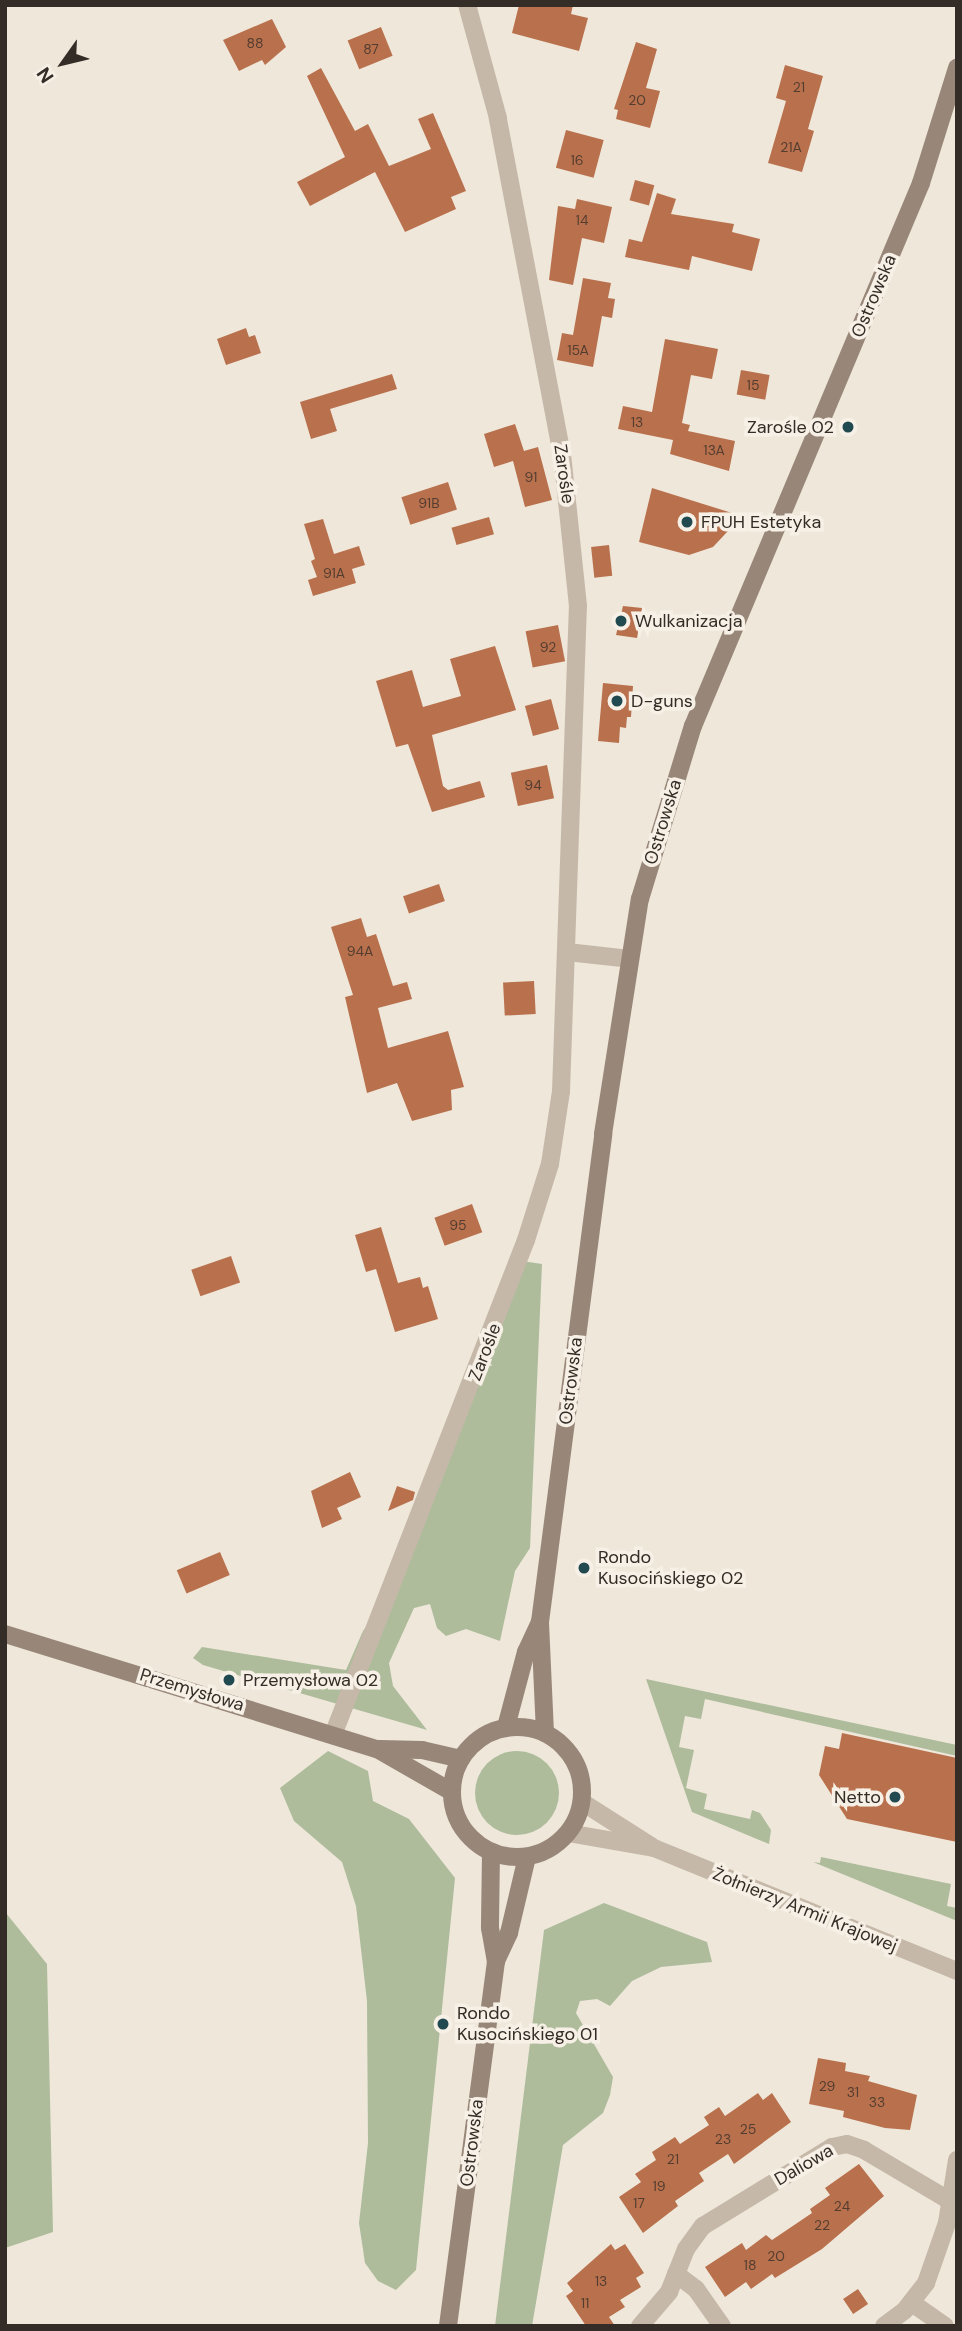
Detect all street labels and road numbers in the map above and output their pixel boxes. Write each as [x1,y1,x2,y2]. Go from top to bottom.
street label: Ostrowska [847,251,901,341]
street label: Zarośle [549,443,579,505]
street label: Ostrowska [640,777,686,867]
street label: Zarośle [464,1320,506,1384]
street label: Ostrowska [555,1336,587,1426]
street label: Przemysłowa [137,1664,247,1716]
street label: Żołnierzy Armii Krajowej [710,1863,900,1957]
street label: Ostrowska [456,2098,488,2188]
street label: Daliowa [771,2140,837,2190]

